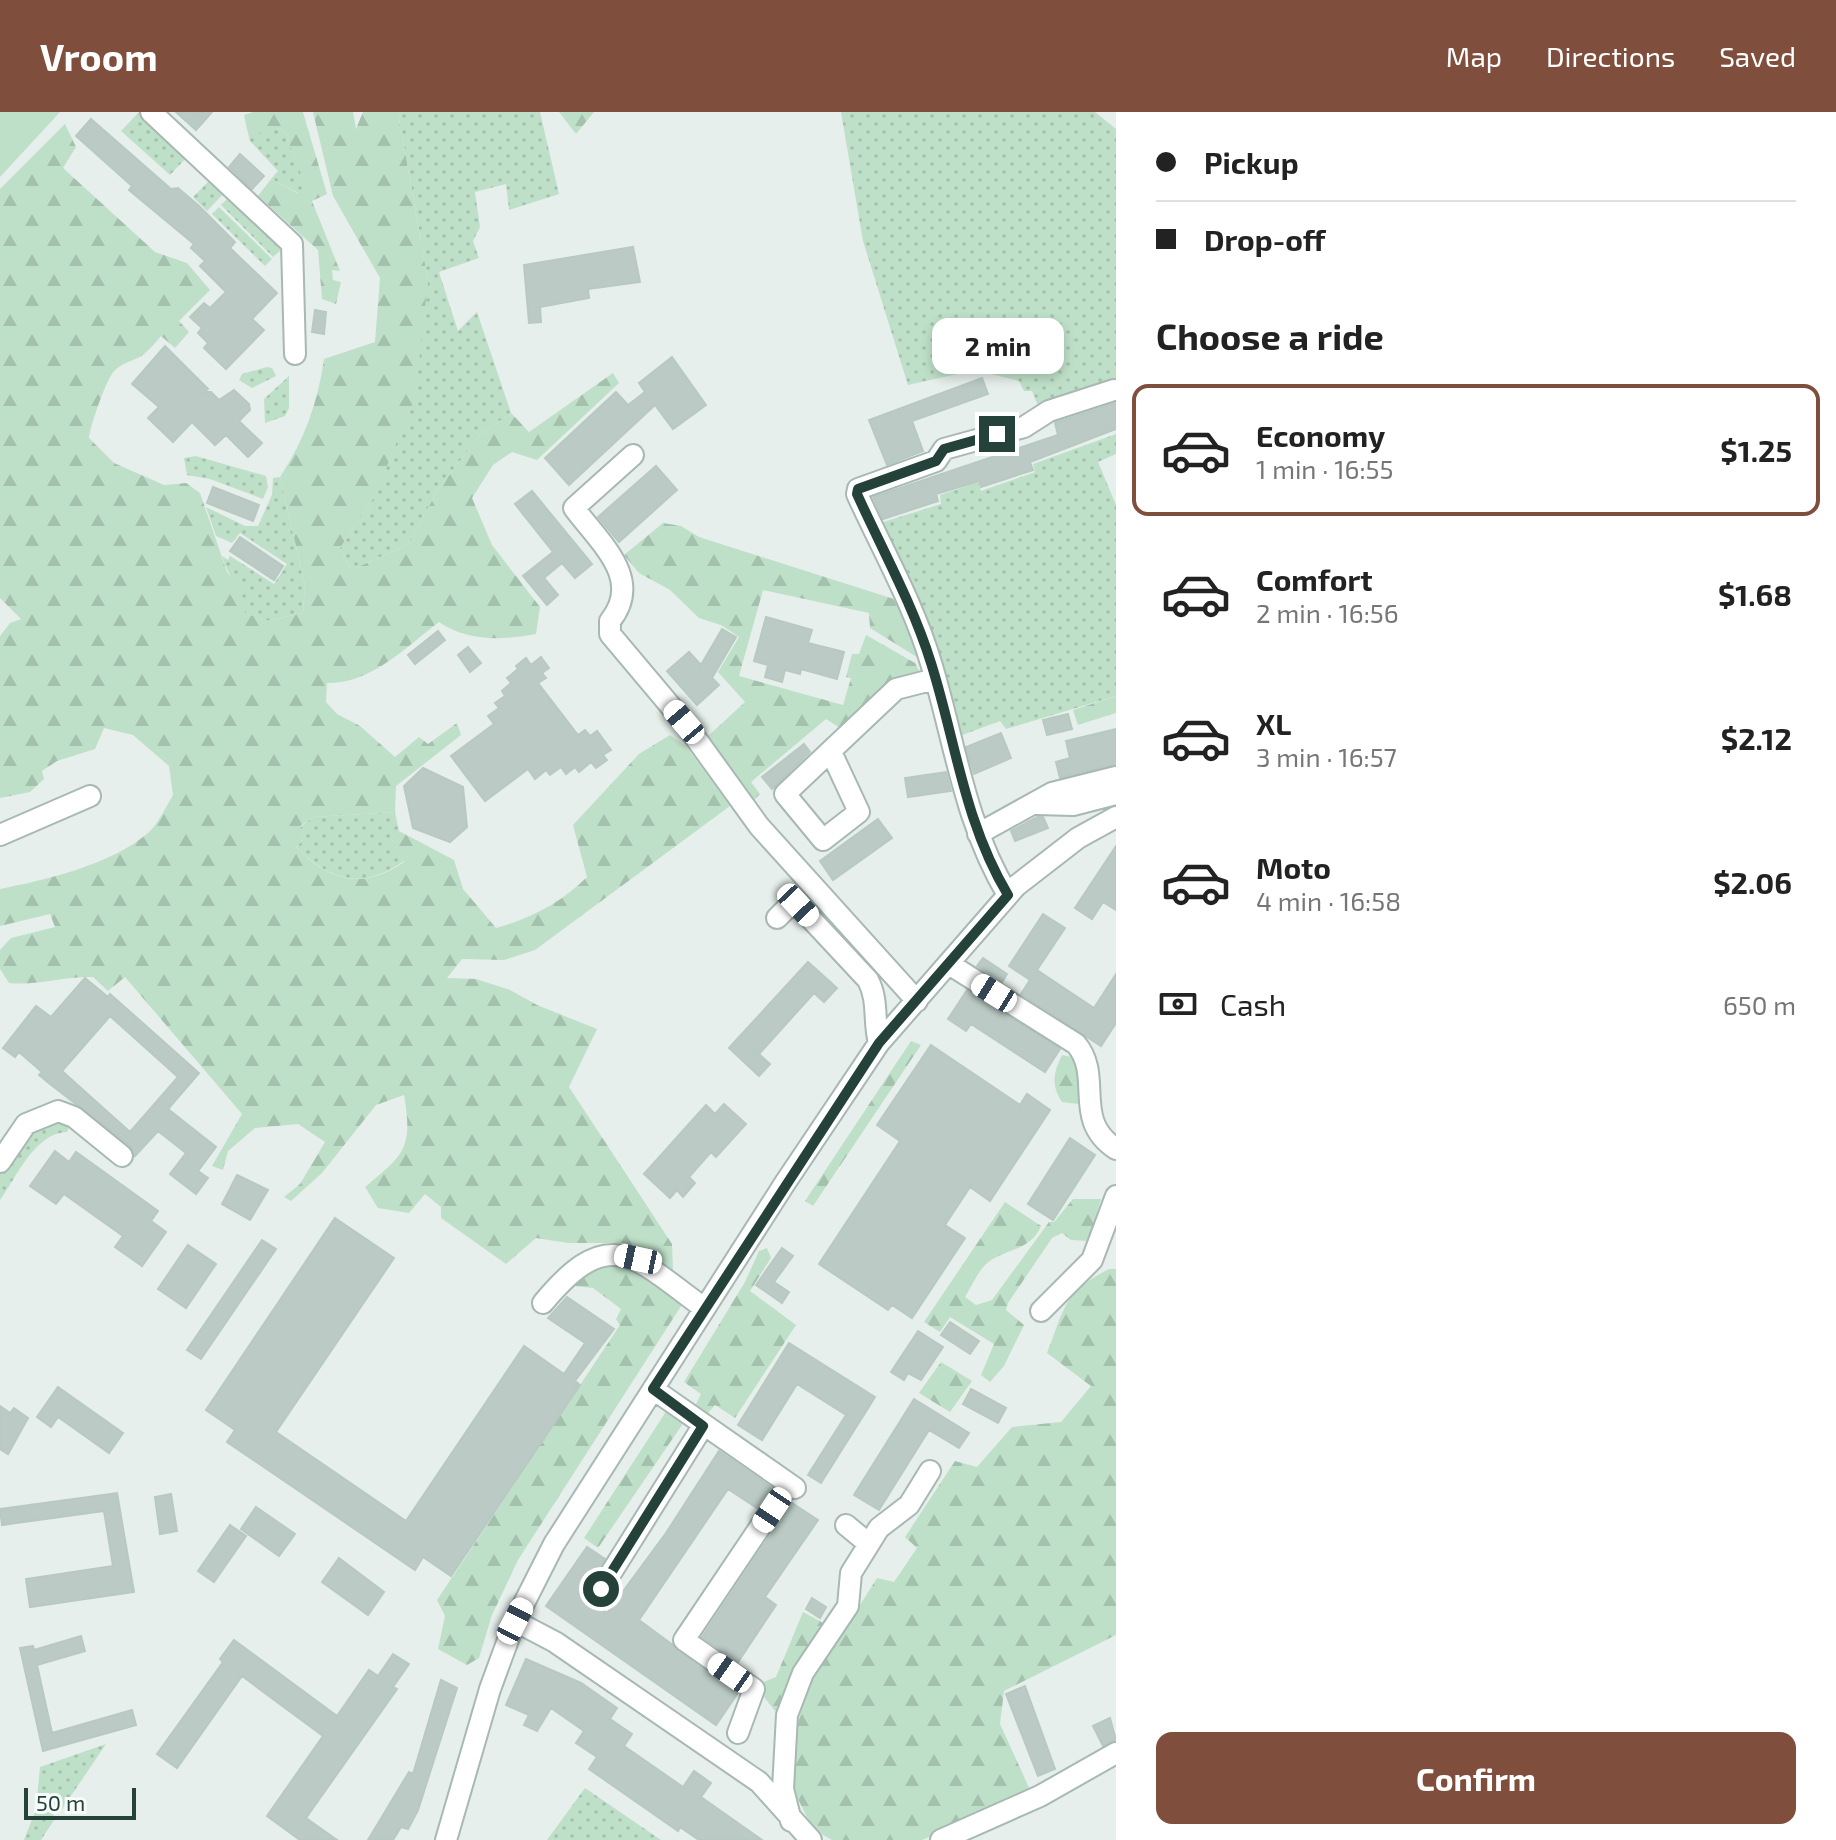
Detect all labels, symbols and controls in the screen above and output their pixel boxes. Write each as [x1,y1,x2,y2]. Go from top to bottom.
text: Vroom [40,33,158,79]
text: Map [1446,39,1502,73]
text: Directions [1546,39,1675,73]
text: Saved [1719,39,1796,73]
text: Pickup [1204,144,1299,180]
text: Drop-off [1204,221,1326,257]
text: Choose a ride [1156,314,1384,357]
callout: 2 min [931,318,1063,374]
text: 2 min [965,330,1031,361]
icon: car [1160,414,1232,486]
route end [979,416,1015,452]
text: Economy [1256,417,1385,453]
text: $1.25 [1720,432,1792,468]
text: 1 min · 16:55 [1256,453,1393,484]
icon: car [1160,558,1232,630]
text: Comfort [1256,561,1373,597]
text: $1.68 [1718,576,1792,612]
text: 2 min · 16:56 [1256,597,1399,628]
car [659,696,709,748]
icon: car [1160,702,1232,774]
text: XL [1256,705,1291,741]
text: $2.12 [1721,720,1792,756]
text: 3 min · 16:57 [1256,741,1397,772]
icon: car [1160,846,1232,918]
text: Moto [1256,849,1331,885]
text: $2.06 [1713,864,1792,900]
car [773,879,823,931]
text: 4 min · 16:58 [1256,885,1401,916]
car [967,970,1021,1016]
icon: cash [1156,982,1200,1026]
text: Cash [1220,986,1286,1022]
text: 650 m [1723,989,1796,1020]
car [612,1242,664,1276]
car [749,1483,795,1537]
route start [583,1571,619,1607]
car [493,1594,537,1648]
car [703,1649,757,1697]
button: Confirm [1156,1732,1796,1824]
scale bar [24,1784,136,1820]
text: 50 m [36,1789,85,1815]

